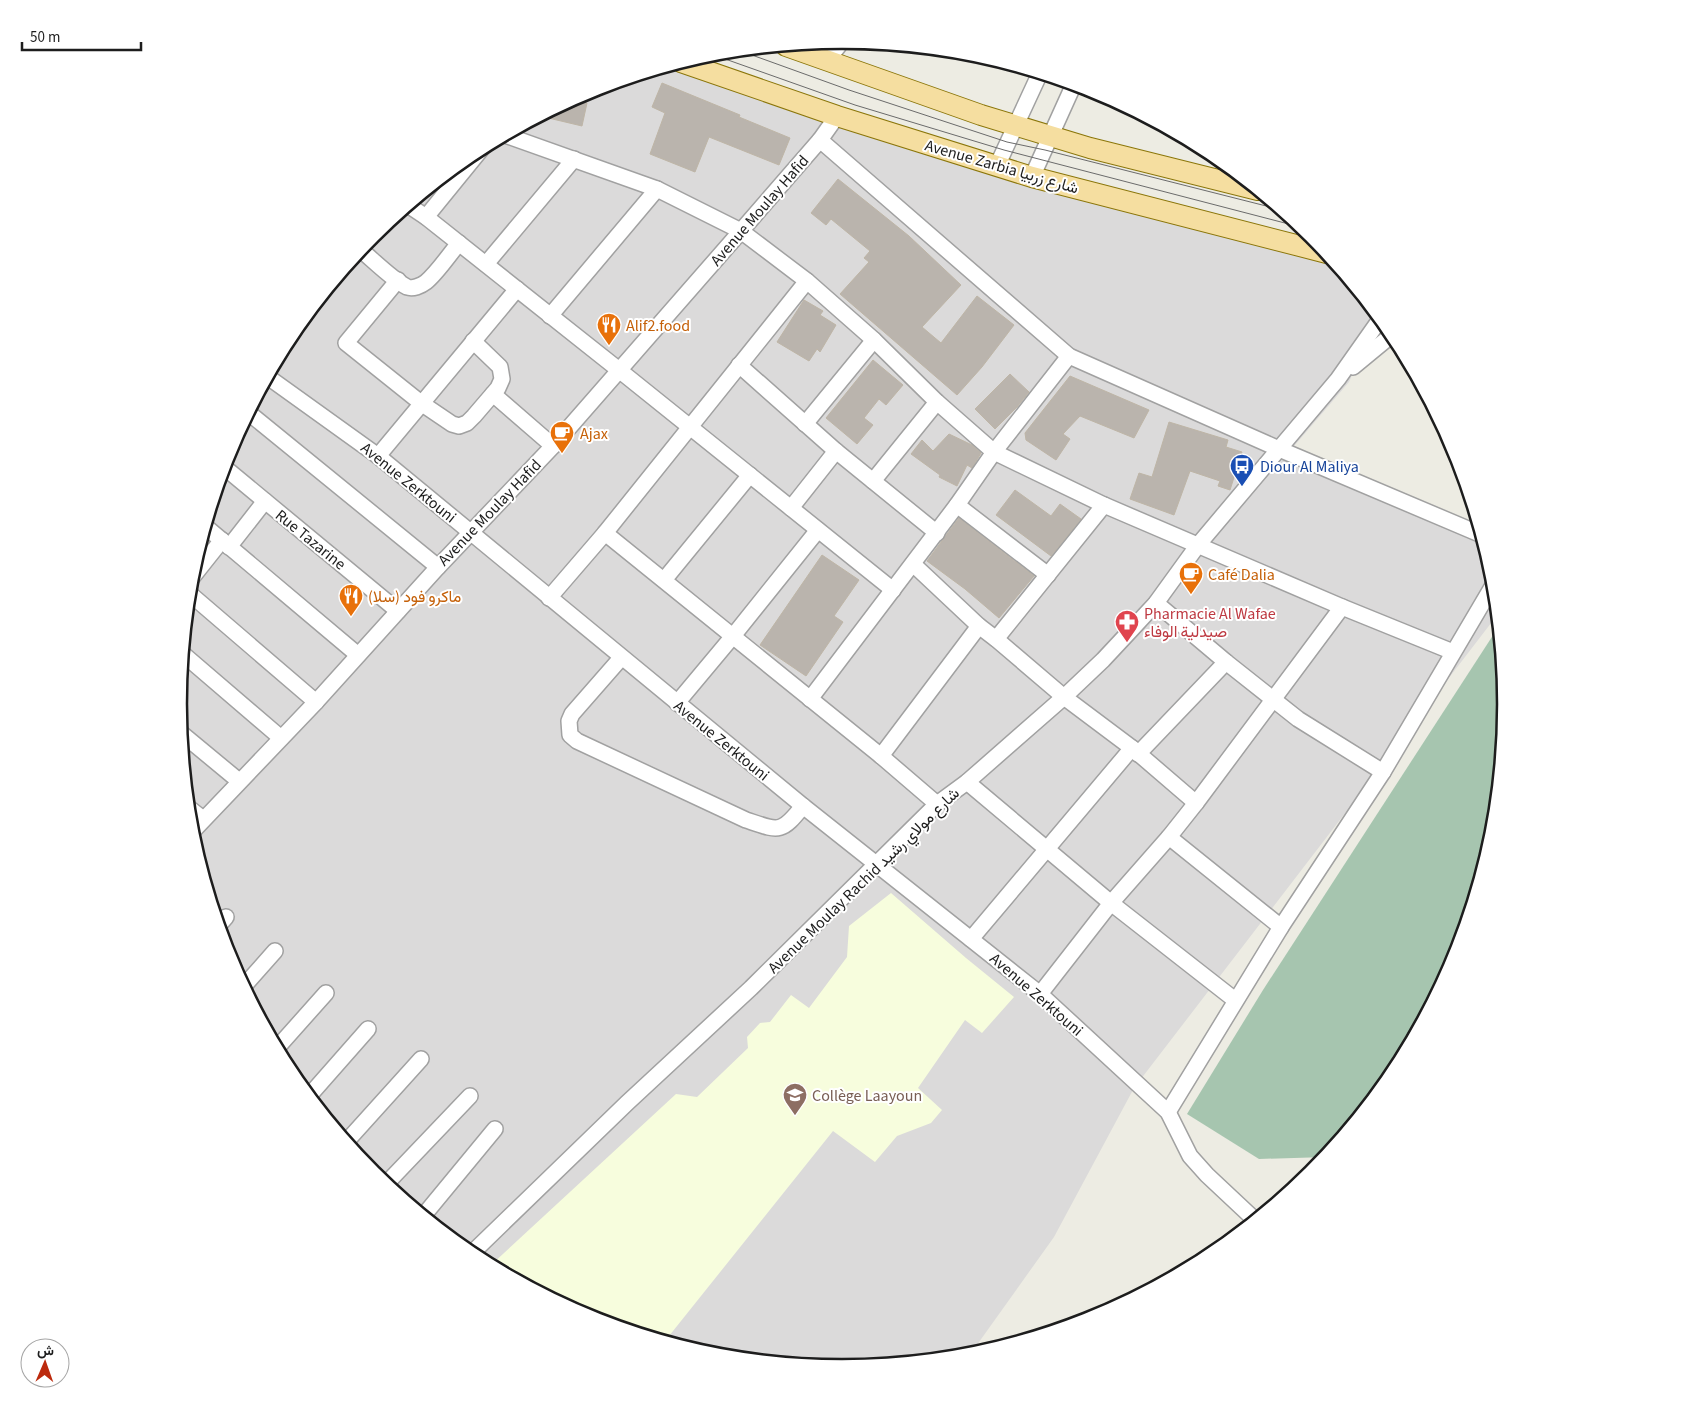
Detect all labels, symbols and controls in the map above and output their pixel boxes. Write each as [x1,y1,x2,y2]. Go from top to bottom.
scale bar [22,20,141,52]
text: 50 m [30,27,60,48]
street label: Avenue Zarbia شارع زربيا [922,134,1081,199]
street label: Avenue Moulay Hafid [705,150,814,271]
restaurant icon: Alif2.food [596,312,622,346]
place label: Alif2.food [626,315,690,337]
cafe icon: Ajax [549,420,575,454]
place label: Ajax [580,423,608,445]
street label: Avenue Zerktouni [356,437,461,528]
bus stop icon: Diour Al Maliya [1229,453,1255,487]
street label: Avenue Moulay Hafid [433,455,546,571]
place label: Diour Al Maliya [1260,456,1359,478]
street label: Rue Tazarine [270,504,350,575]
cafe icon: Café Dalia [1178,561,1204,595]
place label: Café Dalia [1208,564,1275,586]
restaurant icon: ماكرو فود (سلا) [338,583,364,617]
place label: ماكرو فود (سلا) [368,586,461,608]
place label: Pharmacie Al Wafae صيدلية الوفاء [1144,603,1276,643]
pharmacy icon: Pharmacie Al Wafae صيدلية الوفاء [1114,609,1140,643]
street label: Avenue Zerktouni [669,695,774,786]
street label: Avenue Moulay Rachid شارع مولاي رشيد [763,783,966,980]
street label: Avenue Zerktouni [985,948,1088,1041]
school or university icon: Collège Laayoun [782,1082,808,1116]
place label: Collège Laayoun [812,1085,922,1107]
north arrow [20,1338,70,1388]
text: ش [37,1341,54,1361]

